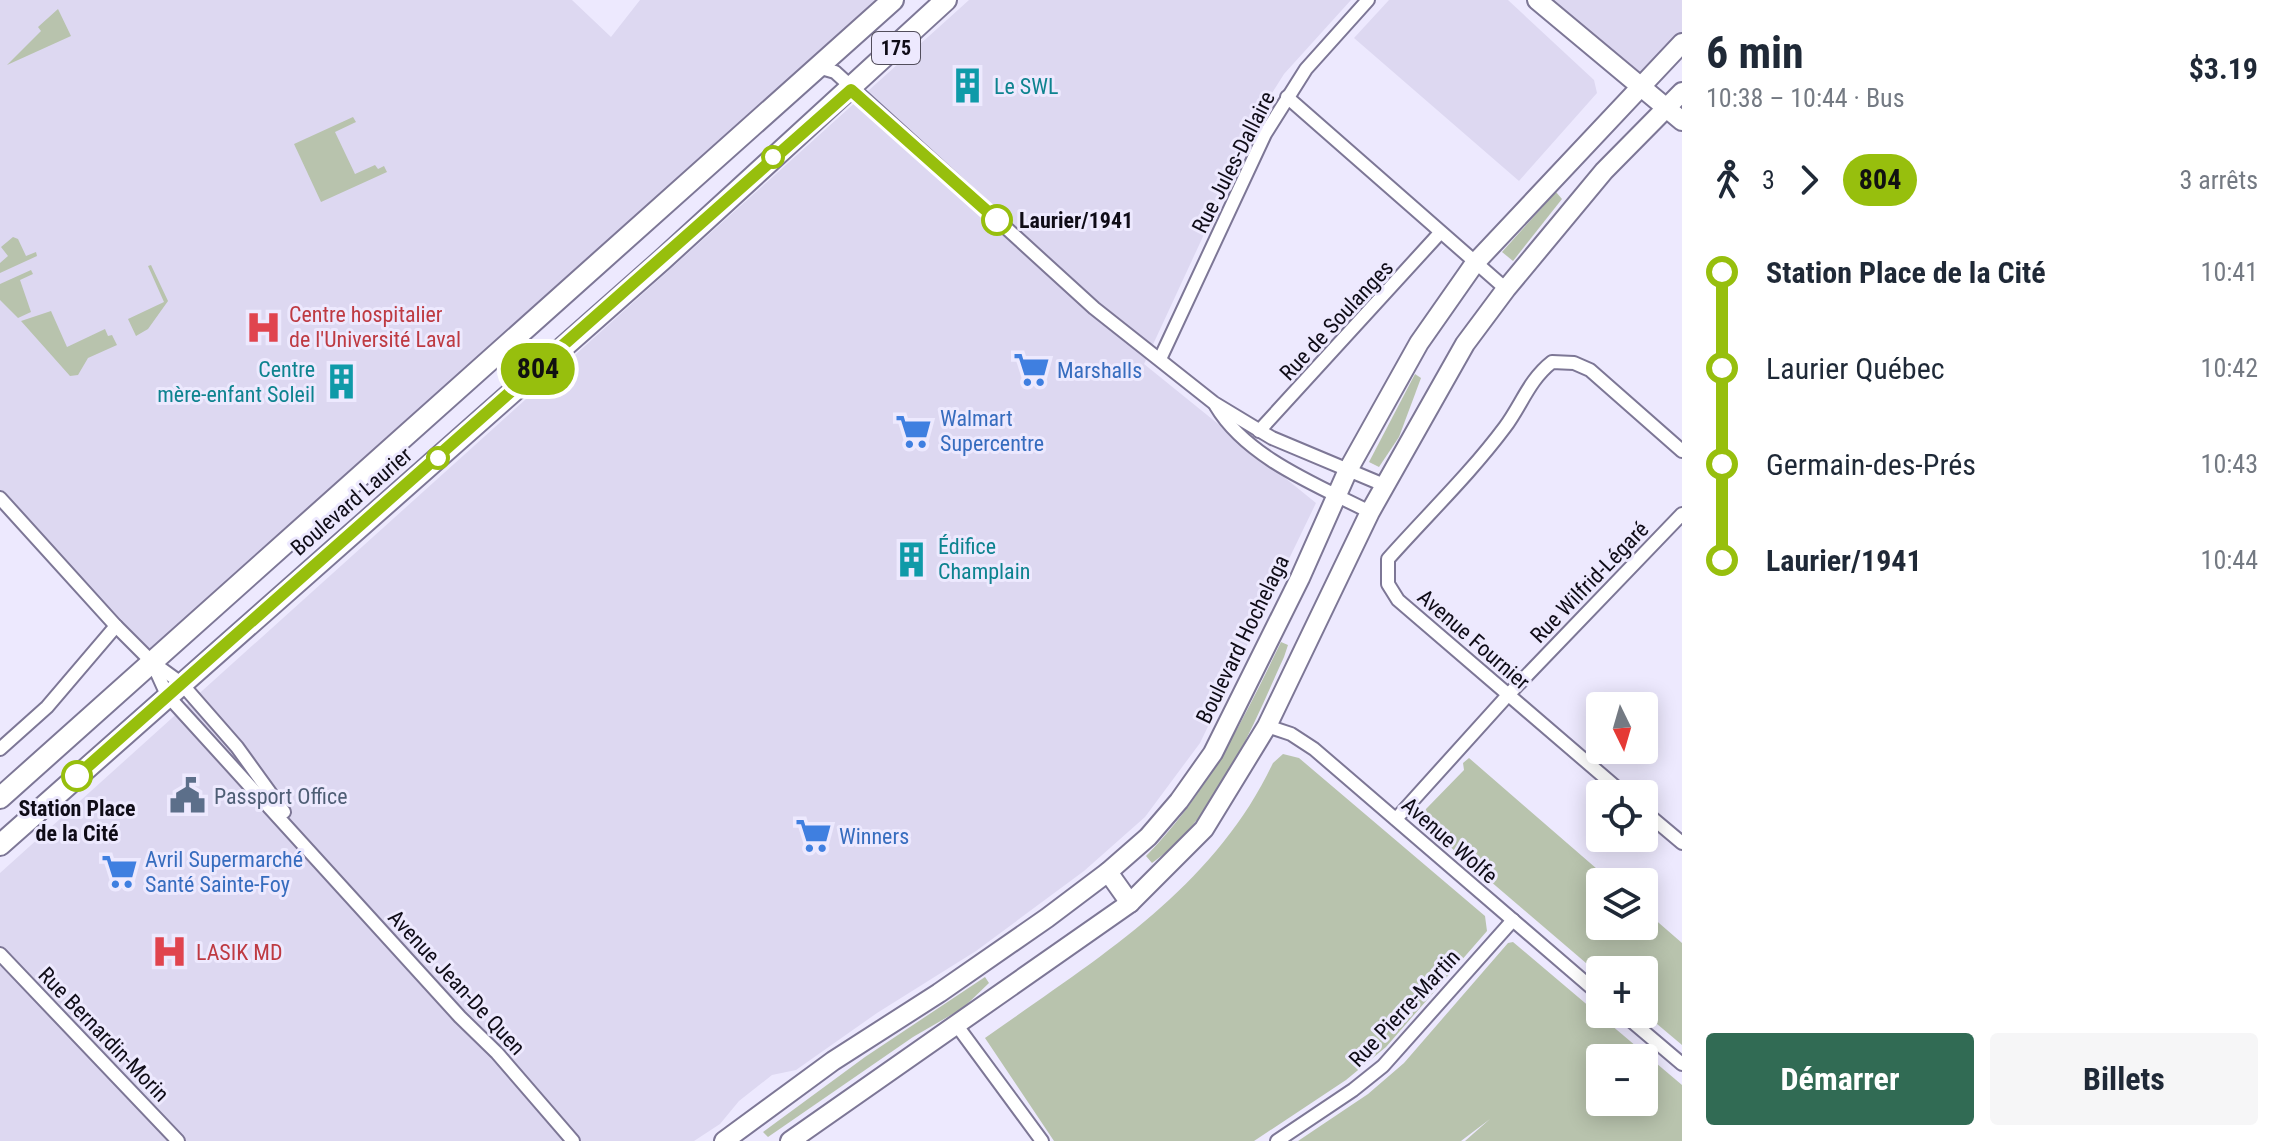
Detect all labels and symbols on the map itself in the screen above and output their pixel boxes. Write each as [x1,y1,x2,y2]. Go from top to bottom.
road number: 175 [872,32,920,64]
building icon: Le SWL [949,67,987,105]
place label: Le SWL [994,74,1058,99]
street label: Rue Jules-Dallaire [1187,87,1280,237]
unlabelled marker [762,146,784,168]
marker: Laurier/1941 [982,205,1012,235]
place label: Laurier/1941 [1019,208,1133,233]
street label: Rue de Soulanges [1275,255,1398,385]
place label: Centre hospitalier de l'Université Laval [289,302,461,352]
hospital icon: Centre hospitalier de l'Université Laval [244,308,282,346]
line badge: 804 [492,343,584,395]
supermarket icon: Marshalls [1012,351,1050,389]
place label: Centre mère-enfant Soleil [157,357,315,407]
place label: Marshalls [1057,358,1142,383]
building icon: Centre mère-enfant Soleil [322,363,360,401]
place label: Walmart Supercentre [940,406,1044,456]
supermarket icon: Walmart Supercentre [895,412,933,450]
street label: Boulevard Laurier [286,442,417,561]
unlabelled marker [427,447,449,469]
street label: Rue Wilfrid-Légaré [1525,517,1653,648]
place label: Édifice Champlain [938,534,1030,584]
building icon: Édifice Champlain [893,540,931,578]
street label: Boulevard Hochelaga [1191,551,1294,727]
street label: Avenue Fournier [1413,584,1535,695]
north arrow [1586,692,1658,764]
marker: Station Place de la Cité [62,761,92,791]
public building icon: Passport Office [169,777,207,815]
place label: Passport Office [214,784,347,809]
street label: Avenue Wolfe [1397,792,1502,888]
place label: Station Place de la Cité [18,796,136,846]
supermarket icon: Winners [794,817,832,855]
place label: Winners [839,824,909,849]
place label: Avril Supermarché Santé Sainte-Foy [145,847,303,897]
supermarket icon: Avril Supermarché Santé Sainte-Foy [100,853,138,891]
street label: Avenue Jean-De Quen [383,905,530,1060]
hospital icon: LASIK MD [151,933,189,971]
place label: LASIK MD [196,940,283,965]
street label: Rue Pierre-Martin [1344,945,1465,1072]
street label: Rue Bernardin-Morin [33,962,174,1107]

